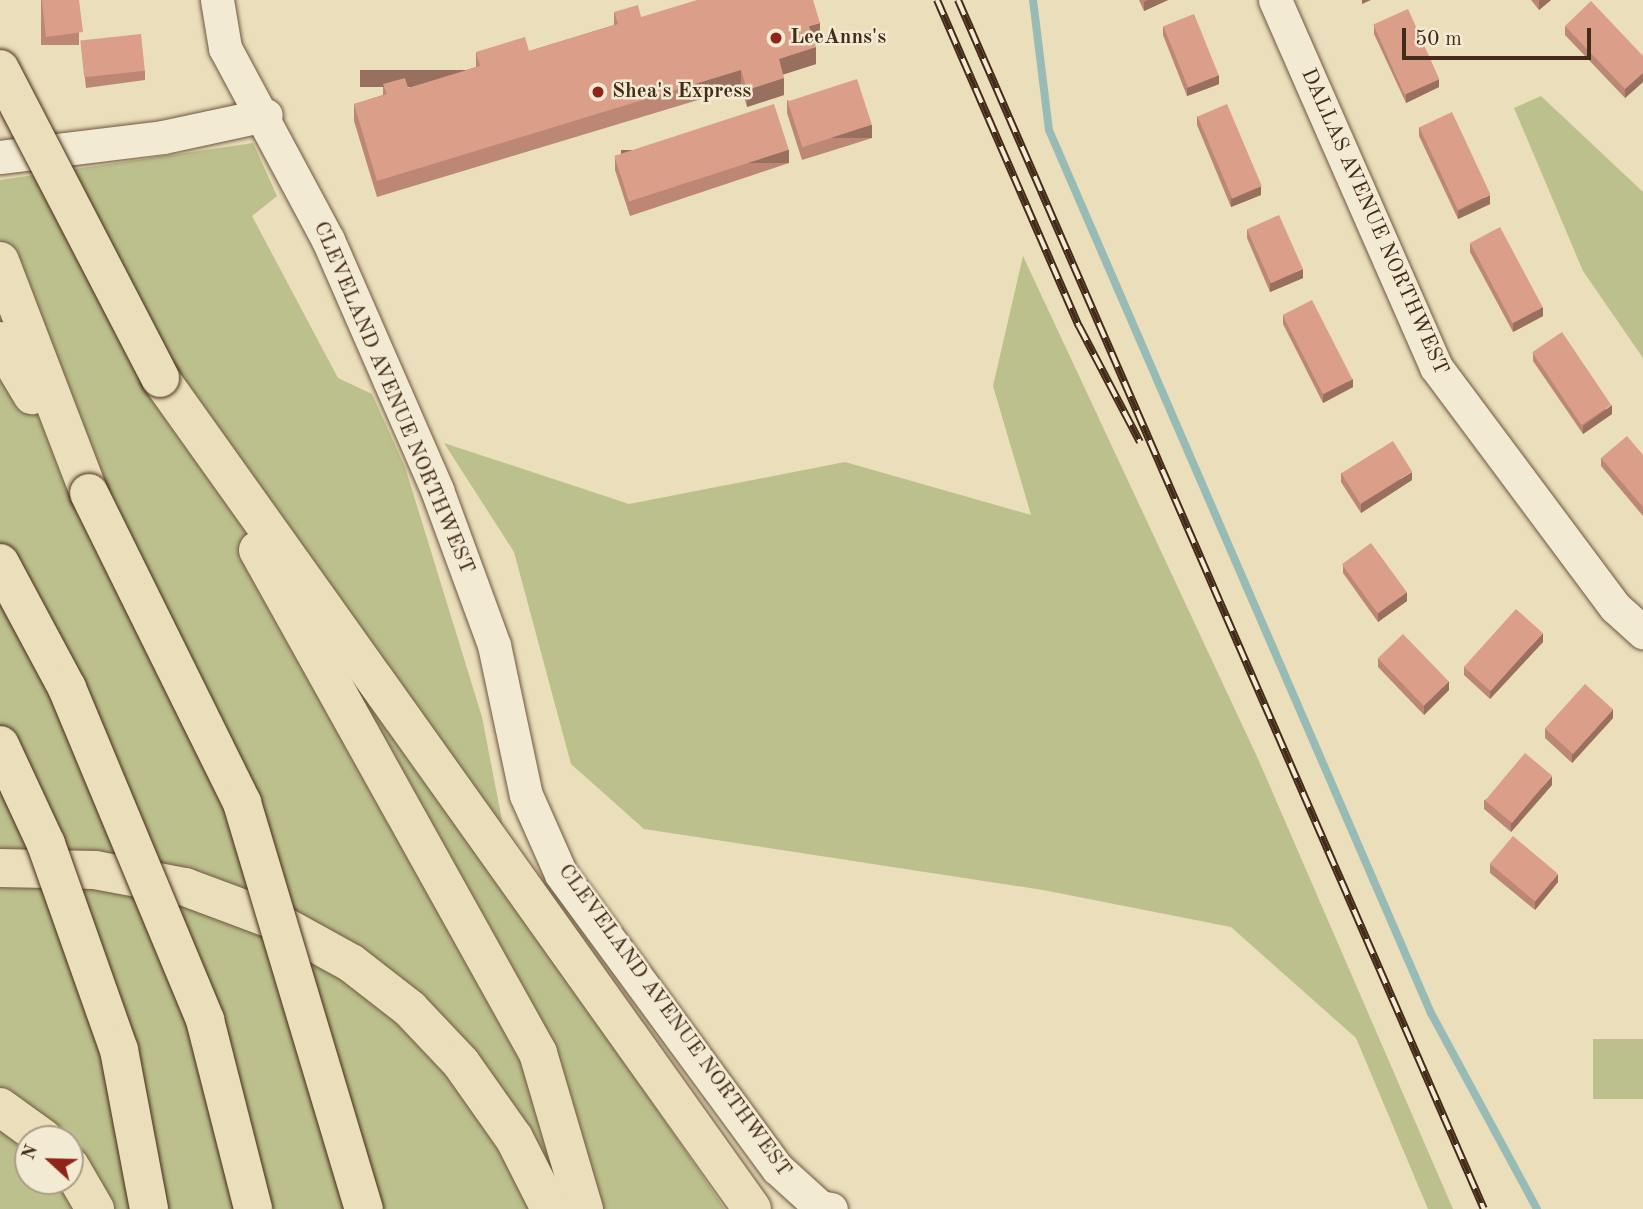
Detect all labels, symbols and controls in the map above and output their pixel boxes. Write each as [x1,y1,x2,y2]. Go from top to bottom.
scale bar [1405,14,1594,58]
place label: LeeAnns's [790,25,886,51]
text: 50 m [1415,29,1462,50]
marker: LeeAnns's [768,30,784,46]
street label: DALLAS AVENUE NORTHWEST [1295,65,1453,379]
place label: Shea's Express [612,79,751,105]
marker: Shea's Express [590,84,606,100]
street label: CLEVELAND AVENUE NORTHWEST [307,218,479,578]
street label: CLEVELAND AVENUE NORTHWEST [552,860,796,1182]
north arrow [14,1125,84,1195]
text: N [19,1142,42,1163]

